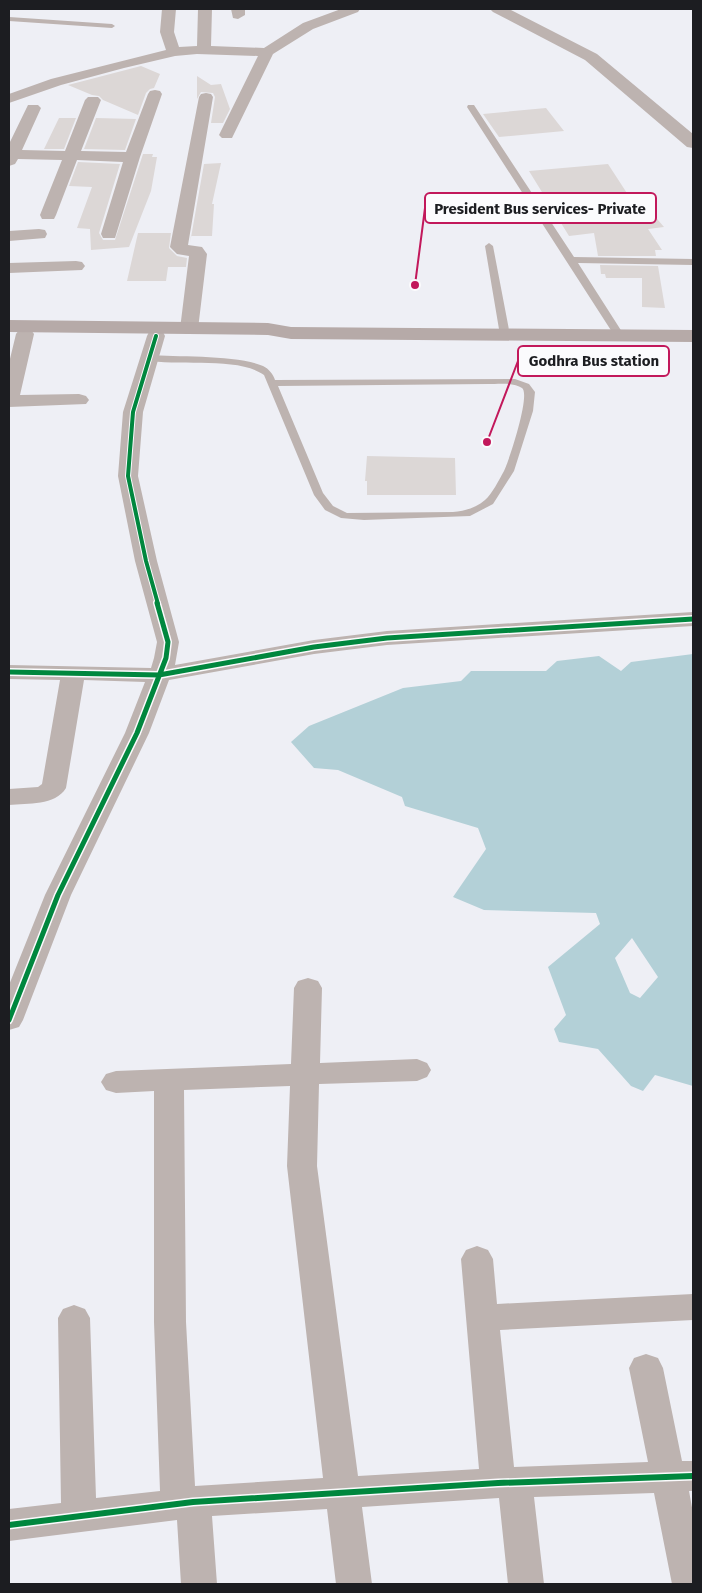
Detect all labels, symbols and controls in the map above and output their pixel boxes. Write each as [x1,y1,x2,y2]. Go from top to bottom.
callout: President Bus services- Private [425,193,656,223]
text: President Bus services- Private [434,200,646,218]
callout: Godhra Bus station [518,346,669,376]
text: Godhra Bus station [529,352,659,370]

